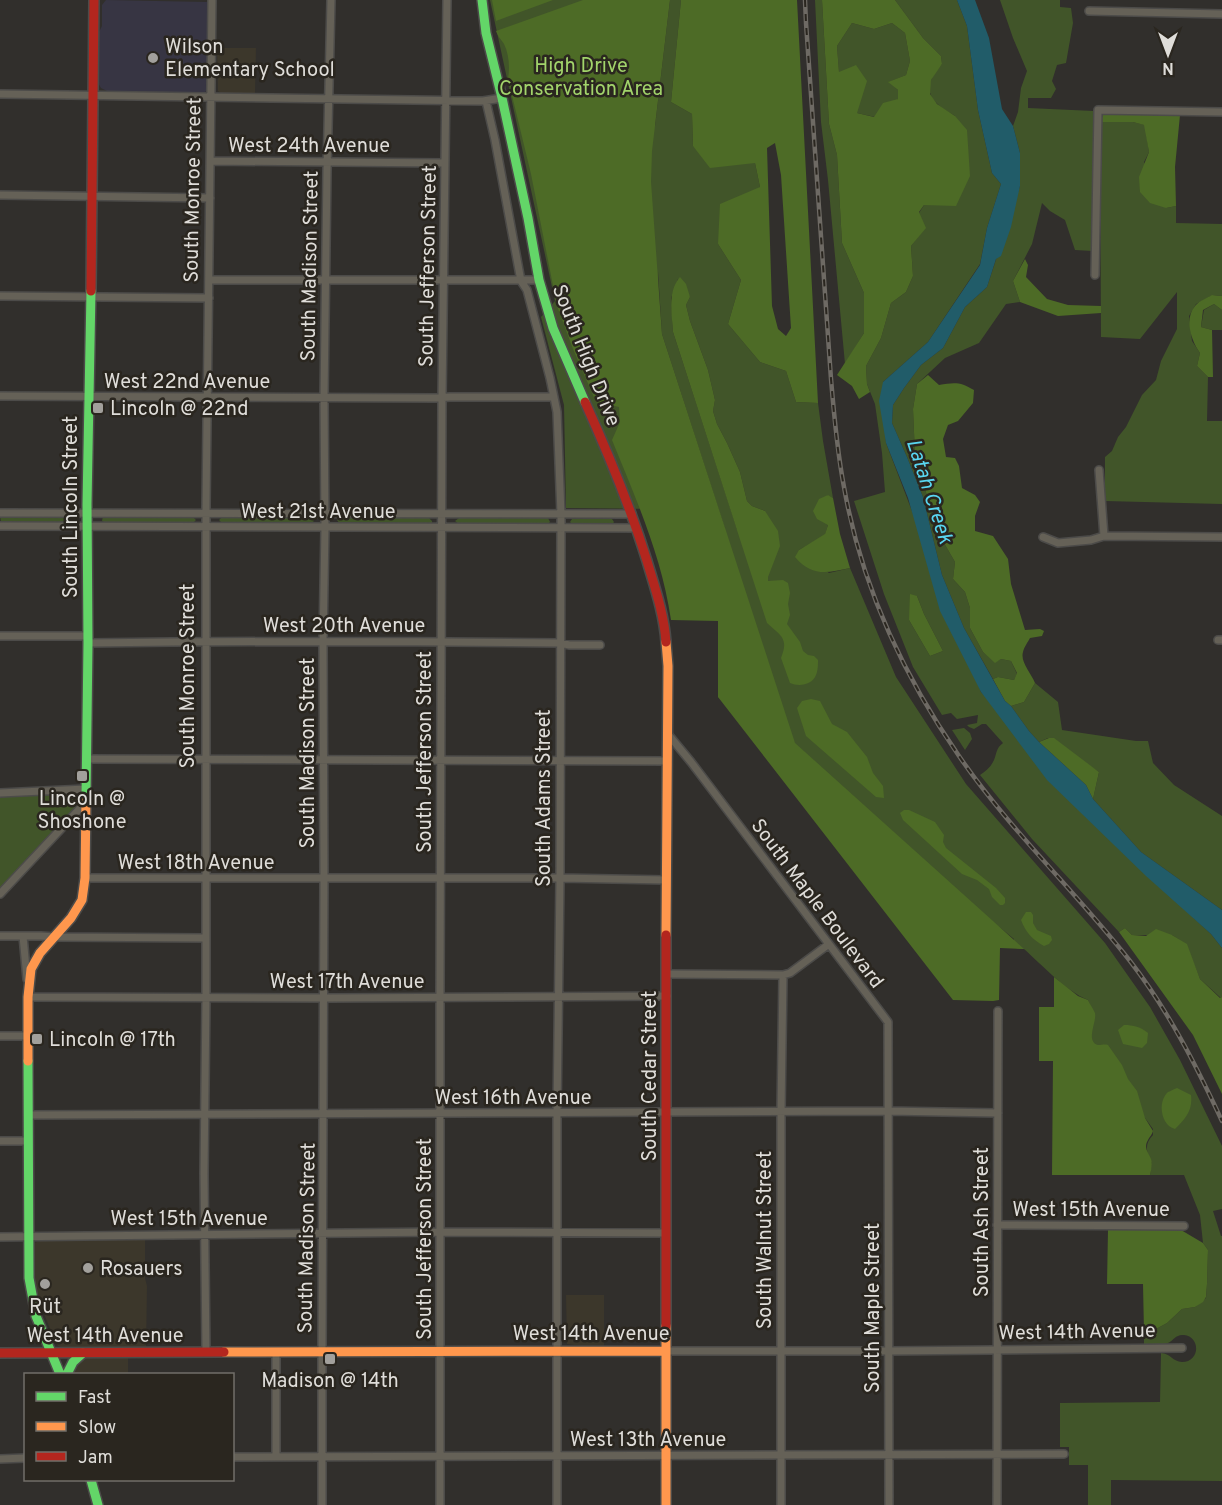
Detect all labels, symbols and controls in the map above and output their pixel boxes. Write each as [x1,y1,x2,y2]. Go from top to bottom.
north arrow [1138,24,1198,84]
place label: Wilson Elementary School [165,35,335,84]
marker: Wilson Elementary School [146,51,160,65]
park label: High Drive Conservation Area [499,54,663,103]
text: N [1162,57,1174,77]
street label: South Monroe Street [179,97,209,283]
street label: West 24th Avenue [228,134,390,160]
street label: South Jefferson Street [414,165,444,367]
street label: South Madison Street [296,170,326,362]
street label: South High Drive [545,281,625,431]
street label: West 22nd Avenue [104,370,270,396]
place label: Lincoln @ 22nd [110,397,249,423]
marker: Lincoln @ 22nd [91,401,105,415]
street label: South Lincoln Street [59,416,85,598]
water label: Latah Creek [899,436,958,548]
street label: West 21st Avenue [240,500,396,526]
street label: South Monroe Street [176,583,202,769]
street label: West 20th Avenue [263,614,425,640]
street label: South Jefferson Street [413,651,439,853]
street label: South Madison Street [296,657,322,849]
street label: South Adams Street [532,709,558,887]
marker: Lincoln @ Shoshone [75,769,89,783]
place label: Lincoln @ Shoshone [38,787,126,836]
street label: South Maple Boulevard [744,814,889,994]
street label: West 18th Avenue [118,851,274,877]
street label: West 17th Avenue [270,970,424,996]
street label: South Cedar Street [638,991,664,1161]
place label: Lincoln @ 17th [49,1028,176,1054]
marker: Lincoln @ 17th [30,1032,44,1046]
street label: West 16th Avenue [435,1086,591,1112]
street label: South Jefferson Street [413,1138,439,1340]
street label: South Madison Street [293,1142,323,1334]
street label: South Ash Street [970,1147,996,1297]
street label: South Walnut Street [753,1151,779,1329]
street label: West 15th Avenue [1012,1198,1170,1224]
street label: West 15th Avenue [110,1207,268,1233]
street label: South Maple Street [861,1223,887,1393]
place label: Rosauers [100,1257,183,1283]
marker: Rosauers [81,1261,95,1275]
marker: Rüt [38,1277,52,1291]
place label: Rüt [29,1295,61,1321]
street label: West 14th Avenue [998,1319,1156,1347]
street label: West 14th Avenue [512,1322,670,1348]
street label: West 14th Avenue [26,1324,184,1350]
marker: Madison @ 14th [323,1352,337,1366]
place label: Madison @ 14th [261,1369,399,1395]
legend [24,1373,234,1481]
text: Fast [78,1387,111,1410]
text: Slow [78,1417,116,1440]
street label: West 13th Avenue [570,1428,726,1454]
text: Jam [78,1447,113,1470]

